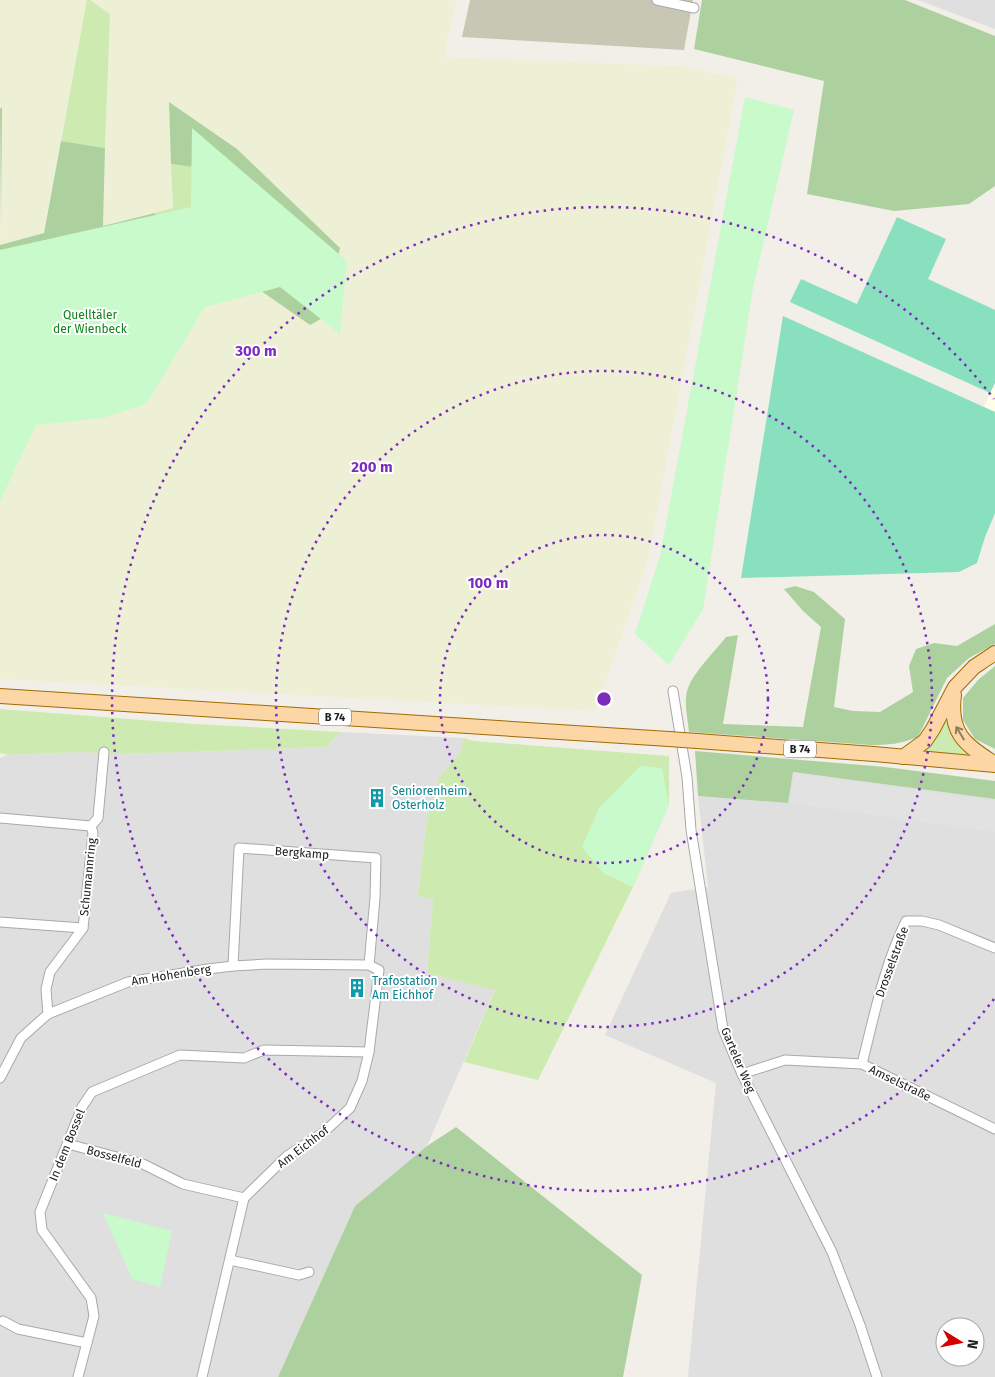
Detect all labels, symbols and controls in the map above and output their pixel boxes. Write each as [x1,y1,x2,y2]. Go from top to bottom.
park label: Quelltäler der Wienbeck [53,308,128,336]
text: 300 m [234,342,277,360]
text: 200 m [351,458,393,476]
text: 100 m [468,574,508,592]
centre of rings [595,690,613,708]
road number: B 74 [319,709,351,726]
one-way arrow [954,726,964,740]
road number: B 74 [784,741,816,758]
place label: Seniorenheim Osterholz [392,784,468,812]
building icon: Seniorenheim Osterholz [366,787,388,809]
street label: Schumannring [77,837,99,917]
street label: Bergkamp [274,844,330,862]
street label: Drosselstraße [873,925,911,999]
street label: Am Hohenberg [130,962,213,988]
place label: Trafostation Am Eichhof [372,974,438,1002]
building icon: Trafostation Am Eichhof [346,977,368,999]
street label: Garteler Weg [718,1025,758,1096]
street label: Amselstraße [867,1062,933,1104]
street label: In dem Bossel [46,1107,88,1183]
street label: Am Eichhof [274,1122,332,1171]
street label: Bosselfeld [85,1143,143,1171]
north arrow [935,1317,985,1367]
text: N [963,1338,981,1350]

